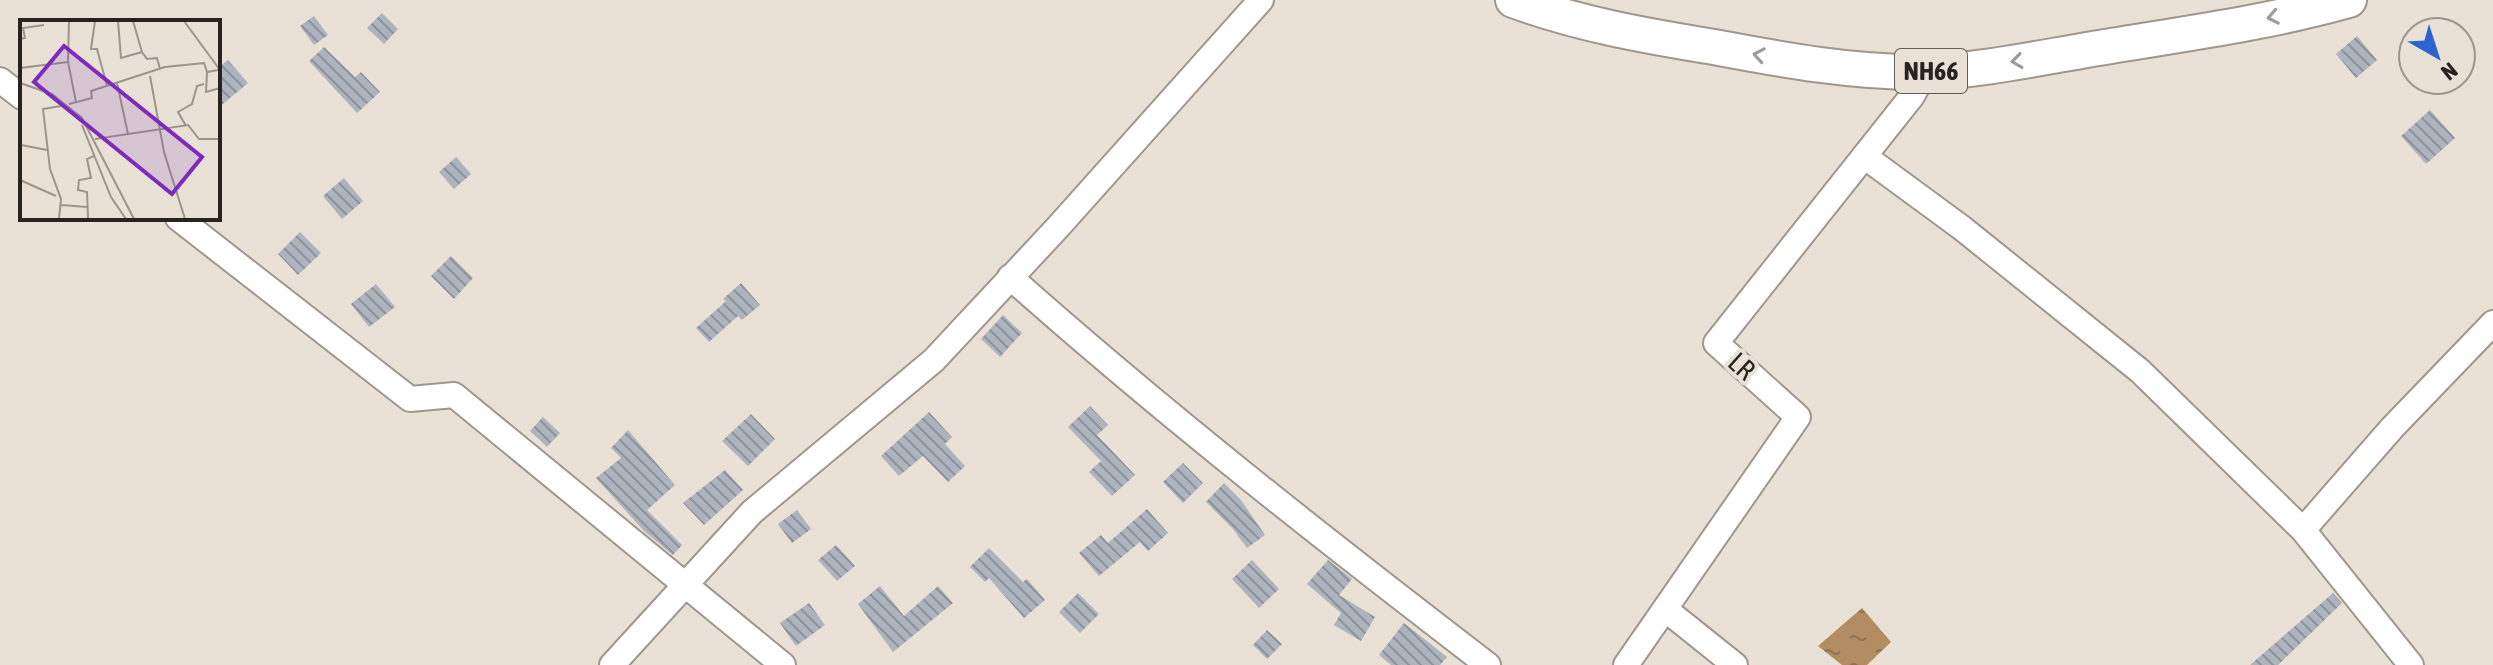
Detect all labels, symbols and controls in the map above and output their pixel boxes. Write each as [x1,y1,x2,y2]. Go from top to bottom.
one-way arrow [2266,8,2280,25]
north arrow [2397,16,2477,96]
inset map [20,20,220,220]
one-way arrow [1752,48,1765,65]
road number: NH66 [1895,49,1967,93]
one-way arrow [2010,52,2024,69]
text: N [2436,57,2463,86]
street label: LR [1722,346,1762,386]

